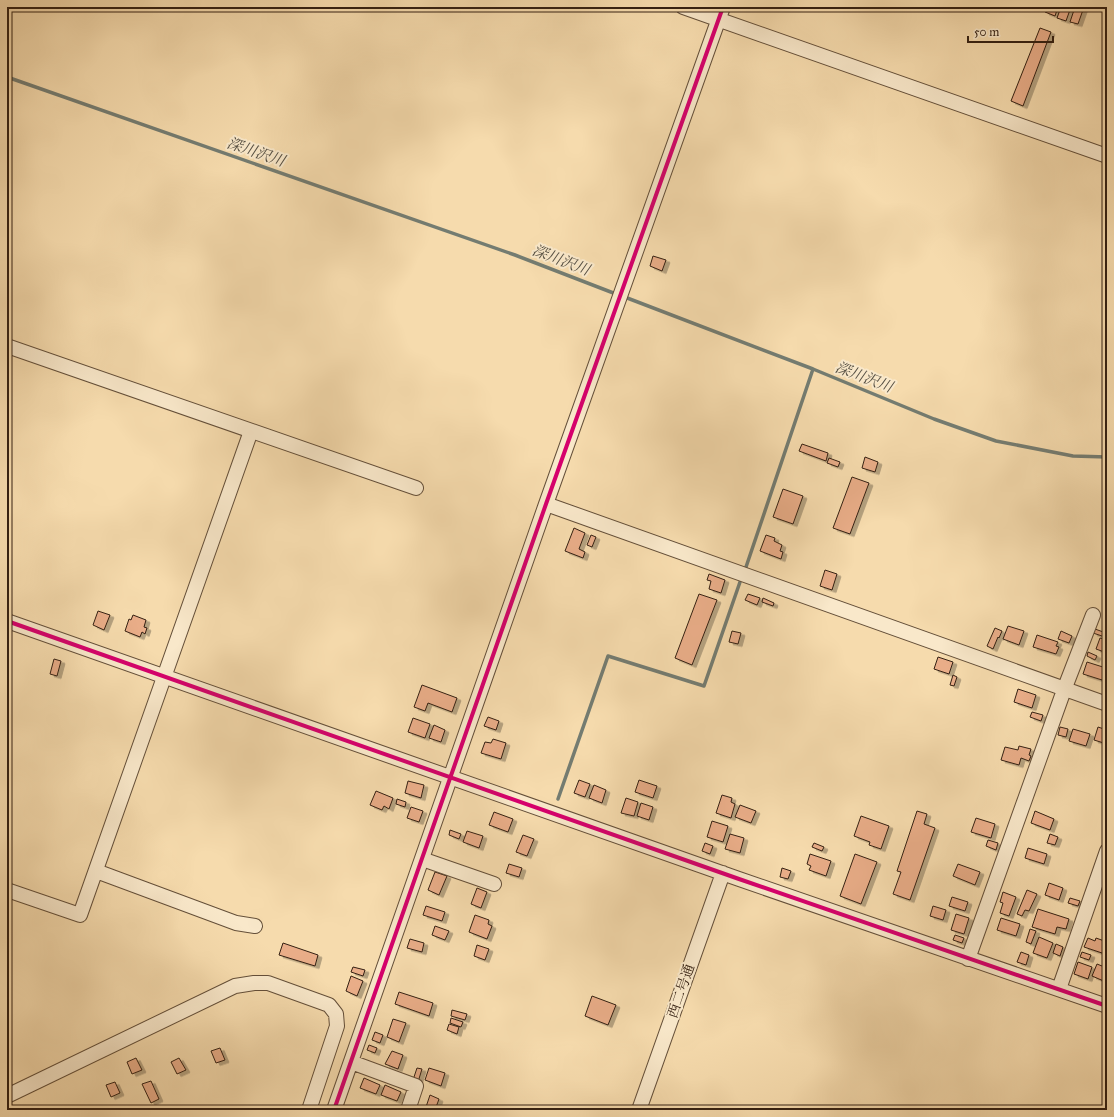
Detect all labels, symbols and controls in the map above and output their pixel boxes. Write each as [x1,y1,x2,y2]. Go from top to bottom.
scale bar [968,18,1053,44]
text: 50 m [974,25,999,39]
water label: 深川沢川 [225,134,289,171]
water label: 深川沢川 [530,241,594,280]
water label: 深川沢川 [833,358,897,397]
street label: 西二号通 [664,962,698,1020]

